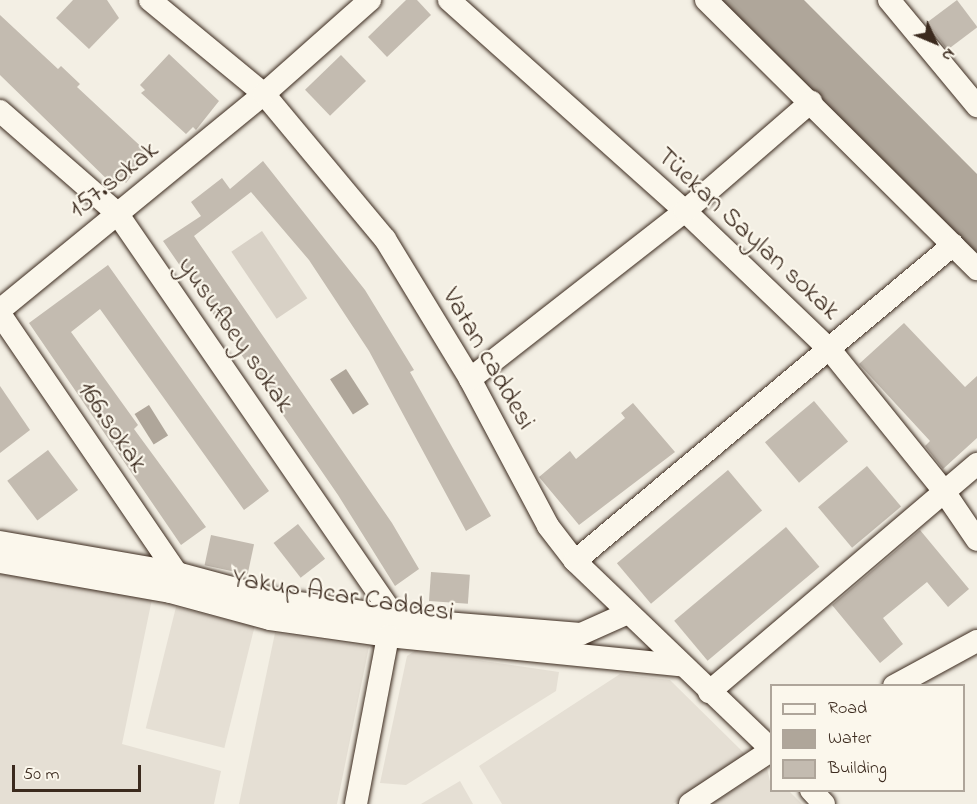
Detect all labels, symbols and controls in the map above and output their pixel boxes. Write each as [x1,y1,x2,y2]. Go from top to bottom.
north arrow [905,12,965,72]
text: N [936,42,960,67]
street label: 157.sokak [63,134,165,226]
street label: Tüekan Saylan sokak [650,141,846,327]
street label: yusufbey sokak [169,251,301,419]
street label: Vatan caddesi [434,282,542,436]
street label: 166.sokak [70,375,154,479]
street label: Yakup Acar Caddesi [230,562,456,630]
legend [770,684,965,792]
text: Road [828,696,867,722]
text: Water [828,726,871,752]
scale bar [15,753,144,791]
text: Building [828,756,887,782]
text: 50 m [23,762,60,788]

